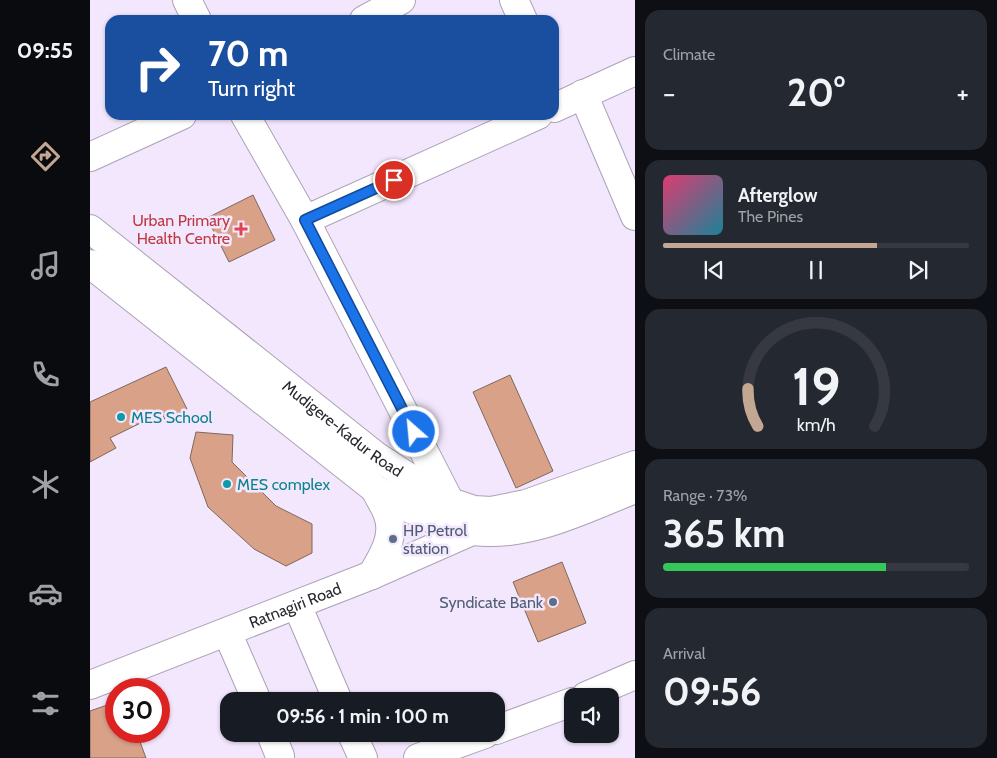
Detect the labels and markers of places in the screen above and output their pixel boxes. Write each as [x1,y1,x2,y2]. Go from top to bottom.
pin [373,159,415,201]
place label: Urban Primary Health Centre [132,211,230,248]
marker: Urban Primary Health Centre [234,222,248,236]
place label: MES School [131,408,213,427]
marker: MES School [115,411,127,423]
place label: MES complex [237,475,330,494]
marker: MES complex [221,478,233,490]
place label: HP Petrol station [403,521,467,558]
marker: HP Petrol station [387,533,399,545]
place label: Syndicate Bank [439,593,544,612]
marker: Syndicate Bank [547,596,559,608]

